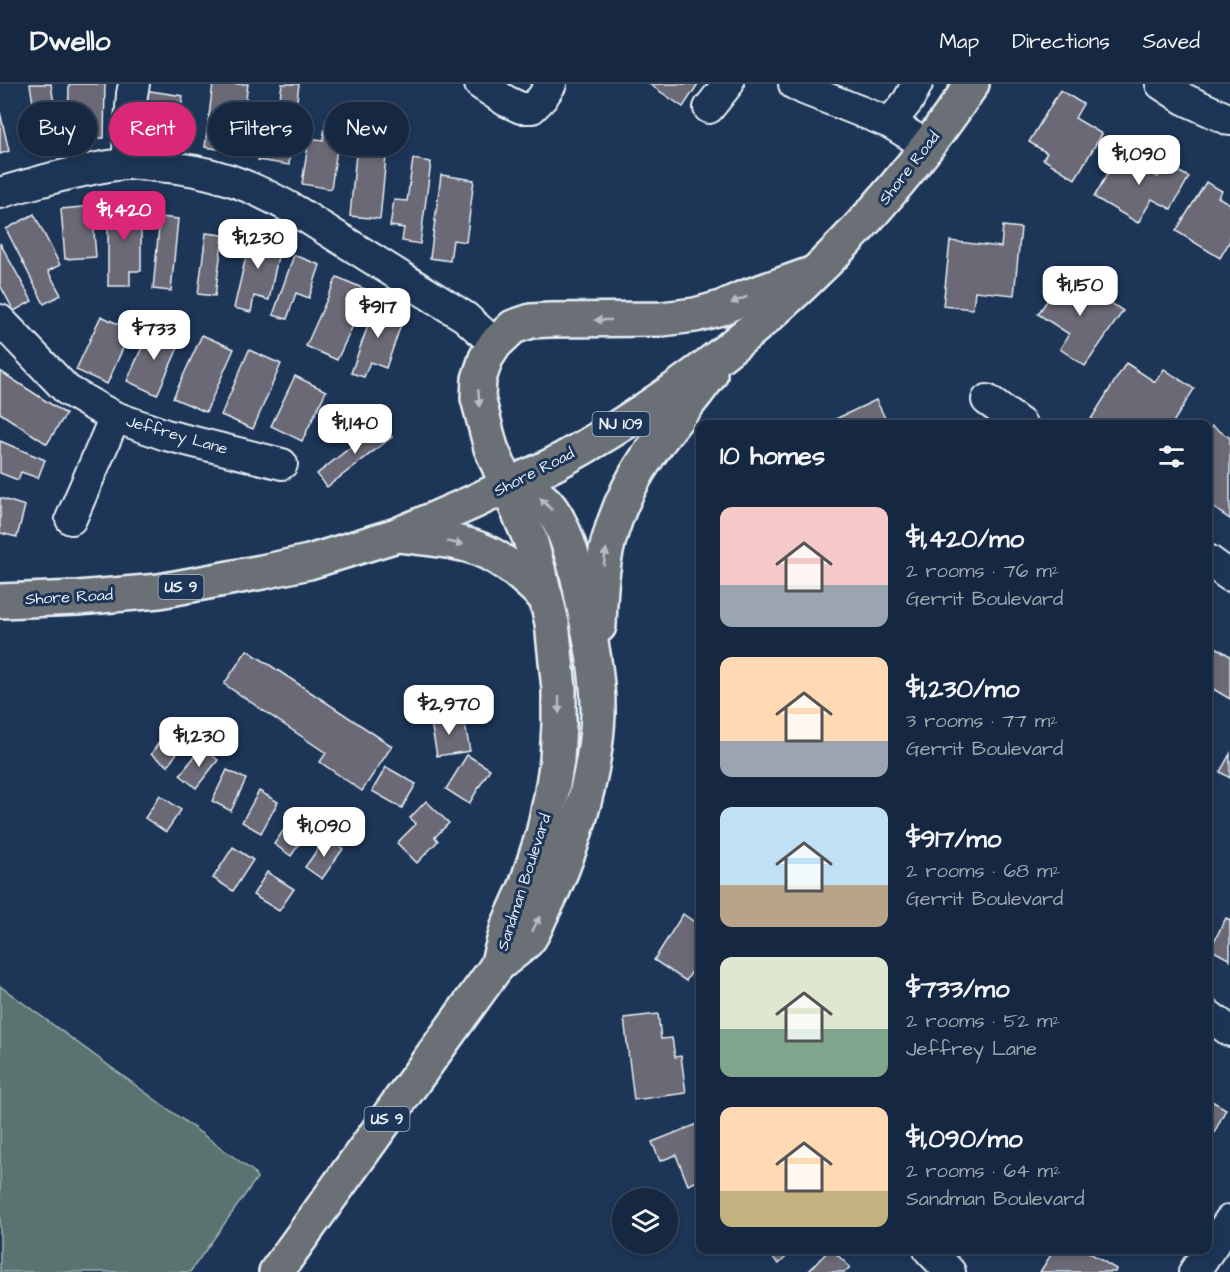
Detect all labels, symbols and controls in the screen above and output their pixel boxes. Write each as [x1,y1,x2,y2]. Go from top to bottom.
text: Dwello [30,22,111,61]
text: Map [939,27,979,56]
text: Directions [1012,27,1110,56]
text: Saved [1143,27,1200,56]
chip: Buy [18,102,97,156]
chip: Rent [109,102,196,156]
chip: Filters [208,102,313,156]
chip: New [325,102,409,156]
street label: Shore Road [873,127,945,209]
pin: $1,090 [1090,135,1188,186]
text: $1,090 [1112,140,1166,168]
pin: $1,420 [75,191,173,242]
text: $1,420 [97,196,151,224]
pin: $1,230 [209,219,307,270]
text: $1,230 [232,224,284,252]
pin: $1,150 [1031,266,1129,317]
text: $1,150 [1057,271,1103,299]
pin: $917 [342,288,414,339]
text: $917 [359,293,397,321]
one-way arrow [730,295,748,305]
pin: $733 [118,310,190,361]
text: $733 [132,315,176,343]
one-way arrow [594,315,613,325]
one-way arrow [474,389,484,408]
pin: $1,140 [306,404,404,455]
text: $1,140 [332,409,378,437]
street label: Jeffrey Lane [123,410,231,461]
road number: NJ 109 [592,412,650,436]
text: 10 homes [720,438,825,474]
icon: filters [1155,440,1188,473]
street label: Shore Road [490,442,578,502]
one-way arrow [539,497,553,511]
text: $1,420/mo [906,521,1024,557]
icon: home [768,531,840,603]
one-way arrow [445,539,464,548]
one-way arrow [601,548,610,567]
text: 2 rooms · 76 m² [906,557,1059,585]
road number: US 9 [158,575,204,599]
street label: Shore Road [25,584,113,610]
text: Gerrit Boulevard [906,585,1063,613]
text: $1,230/mo [906,671,1020,707]
icon: home [768,681,840,753]
pin: $2,970 [400,685,498,736]
text: $2,970 [418,690,480,718]
one-way arrow [554,696,564,715]
text: 3 rooms · 77 m² [906,707,1058,735]
pin: $1,230 [150,717,248,768]
text: $1,230 [173,722,225,750]
text: Gerrit Boulevard [906,735,1063,763]
pin: $1,090 [275,807,373,858]
street label: Sandman Boulevard [491,811,557,953]
text: $1,090 [297,812,351,840]
text: $917/mo [906,821,1001,857]
icon: home [768,831,840,903]
text: 2 rooms · 68 m² [906,857,1060,885]
text: Gerrit Boulevard [906,885,1063,913]
one-way arrow [532,916,541,933]
text: $733/mo [906,971,1010,1007]
icon: home [768,981,840,1053]
text: 2 rooms · 52 m² [906,1007,1060,1035]
text: Jeffrey Lane [906,1035,1037,1063]
road number: US 9 [364,1107,410,1131]
text: $1,090/mo [906,1121,1023,1157]
icon: home [768,1131,840,1203]
text: 2 rooms · 64 m² [906,1157,1061,1185]
text: Sandman Boulevard [906,1185,1084,1213]
map controls [612,1188,678,1254]
button: layers [612,1188,678,1254]

